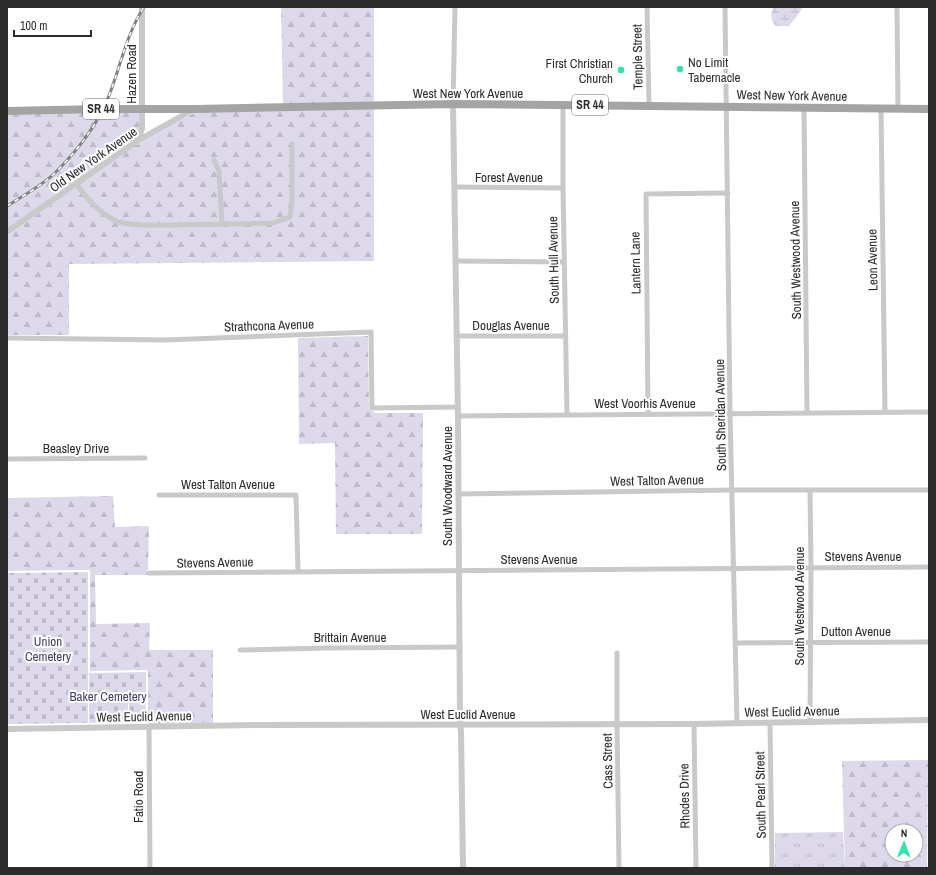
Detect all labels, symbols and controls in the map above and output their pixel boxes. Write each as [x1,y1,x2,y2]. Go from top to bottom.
scale bar [14,12,91,38]
text: 100 m [20,18,47,34]
street label: Temple Street [628,24,647,90]
street label: Hazen Road [123,44,140,104]
place label: No Limit Tabernacle [688,54,740,86]
place label: First Christian Church [545,55,613,87]
marker: No Limit Tabernacle [675,64,685,74]
marker: First Christian Church [616,65,626,75]
street label: West New York Avenue [413,85,523,102]
street label: West New York Avenue [737,86,847,105]
road number: SR 44 [572,95,608,115]
road number: SR 44 [83,99,119,119]
street label: Old New York Avenue [46,123,140,196]
street label: Forest Avenue [475,169,543,186]
street label: South Westwood Avenue [786,200,805,320]
street label: South Hull Avenue [544,216,563,304]
street label: Leon Avenue [863,229,882,291]
street label: Lantern Lane [626,231,645,295]
street label: Strathcona Avenue [224,315,314,336]
street label: Douglas Avenue [472,317,550,334]
street label: South Sheridan Avenue [711,359,730,471]
street label: West Voorhis Avenue [594,395,696,412]
street label: South Woodward Avenue [439,426,456,546]
street label: Beasley Drive [43,440,109,457]
street label: West Talton Avenue [610,471,704,490]
street label: West Talton Avenue [181,476,275,493]
street label: South Westwood Avenue [791,547,808,665]
street label: Stevens Avenue [825,548,902,565]
street label: Stevens Avenue [501,551,578,568]
street label: Stevens Avenue [176,553,254,572]
street label: Dutton Avenue [821,623,891,640]
street label: Brittain Avenue [314,629,386,646]
park label: Union Cemetery [25,633,72,665]
park label: Baker Cemetery [69,688,147,705]
street label: West Euclid Avenue [744,702,840,721]
street label: West Euclid Avenue [420,706,516,723]
street label: West Euclid Avenue [96,707,192,726]
street label: Cass Street [599,733,616,789]
street label: South Pearl Street [751,751,770,839]
street label: Rhodes Drive [675,763,694,829]
street label: Fatio Road [130,771,147,823]
north arrow [884,823,924,863]
text: N [901,826,908,840]

